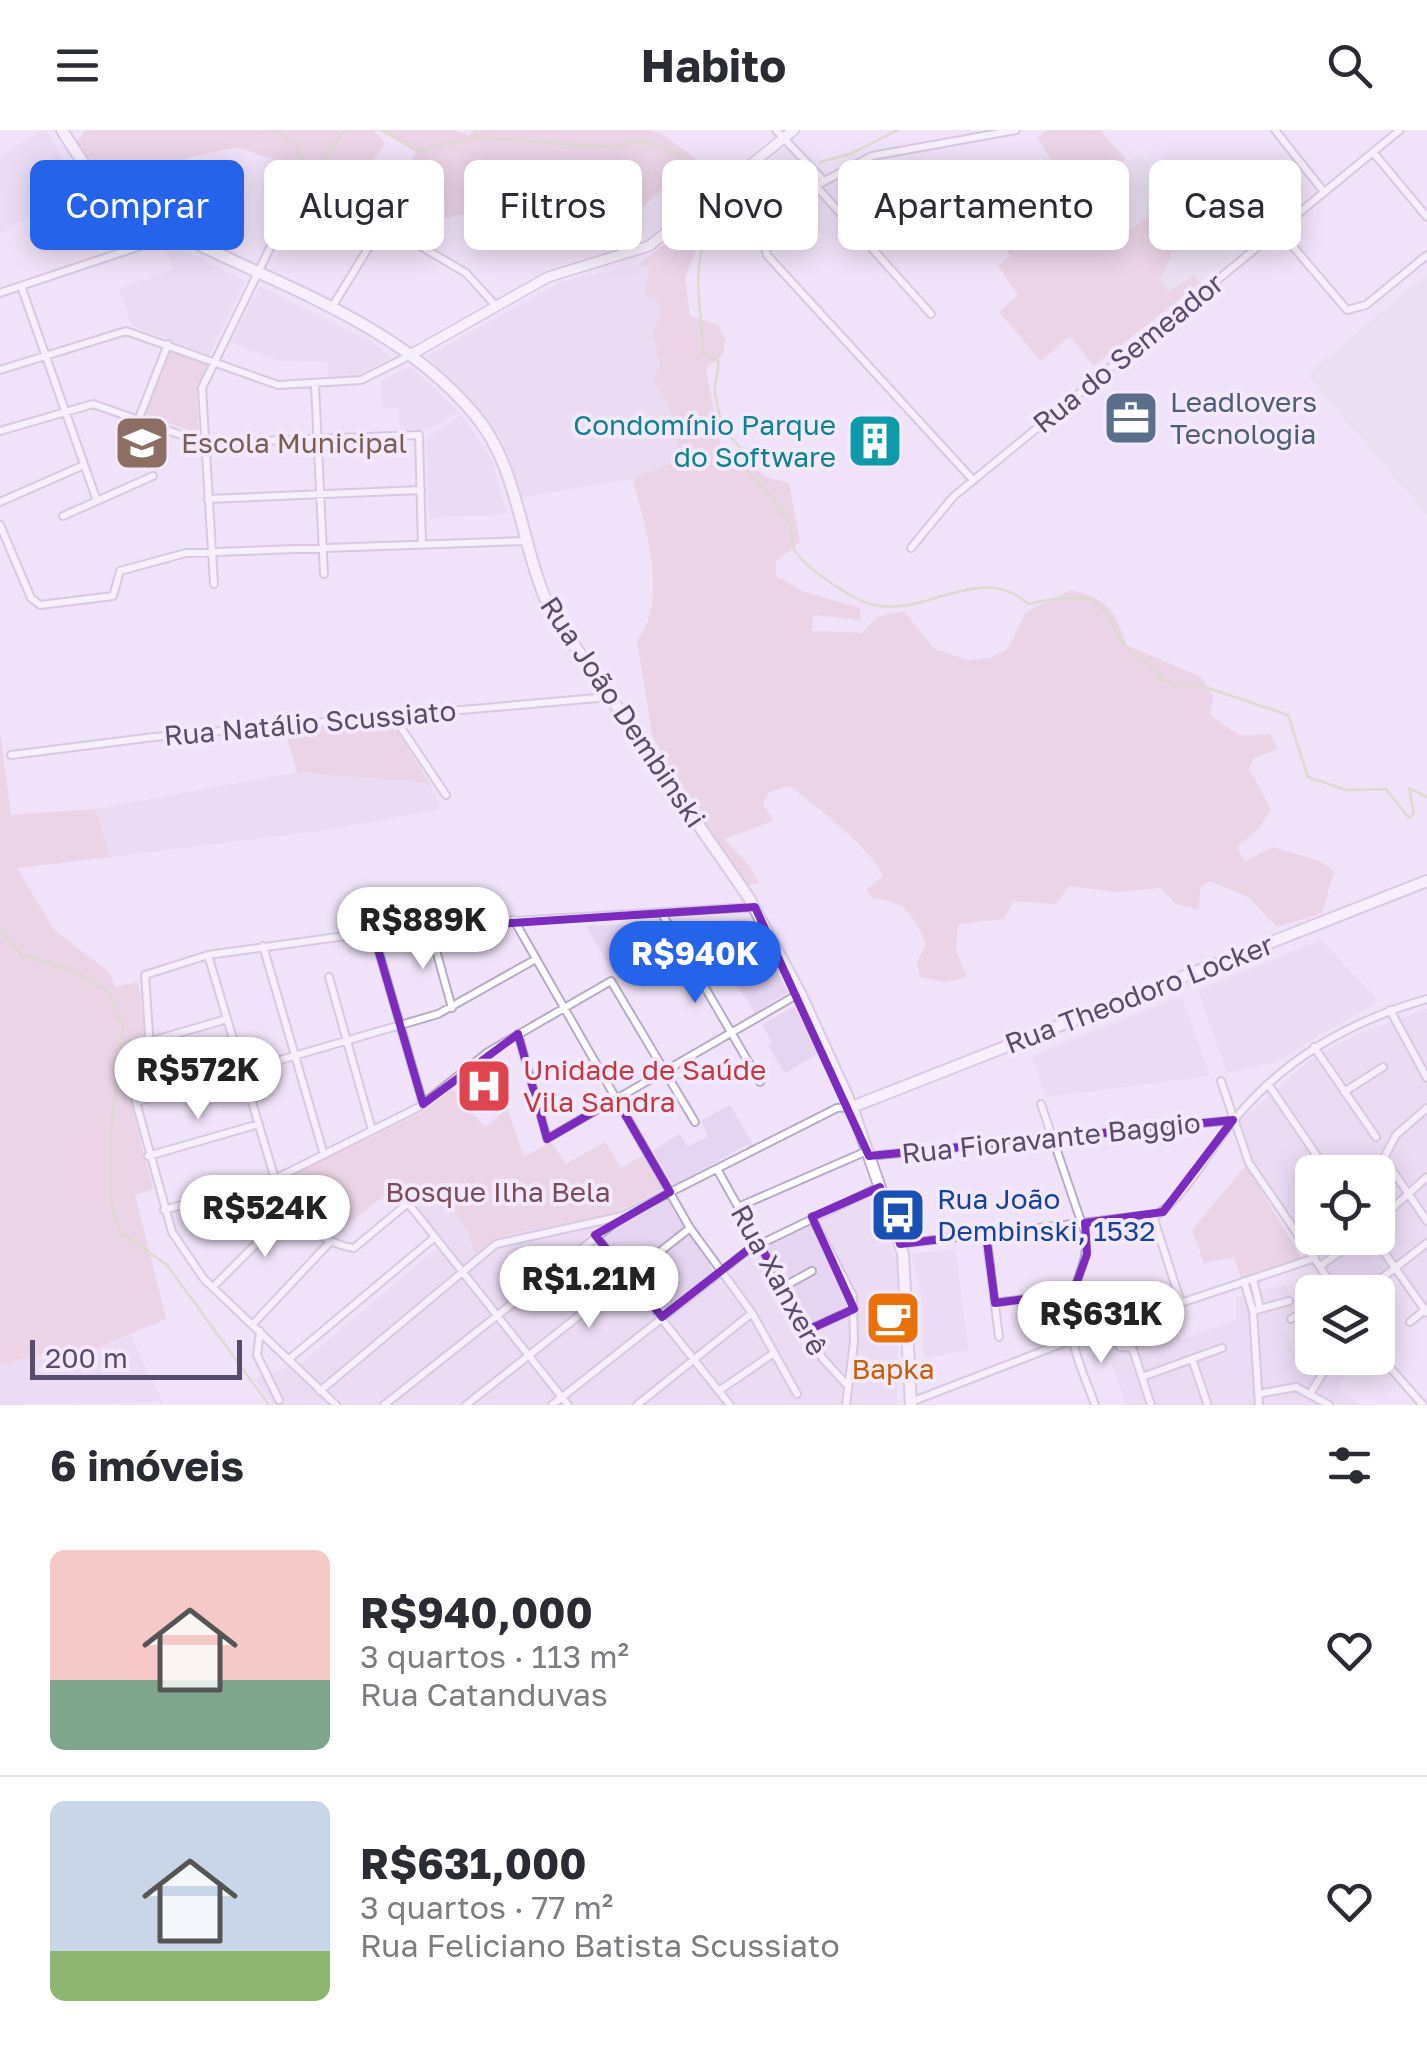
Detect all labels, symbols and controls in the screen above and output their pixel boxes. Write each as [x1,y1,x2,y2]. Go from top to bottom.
icon: menu [50,38,105,93]
text: Habito [641,38,786,92]
icon: search [1322,38,1377,93]
chip: Comprar [30,160,244,250]
chip: Alugar [264,160,444,250]
chip: Filtros [464,160,642,250]
chip: Novo [662,160,818,250]
chip: Apartamento [838,160,1129,250]
chip: Casa [1149,160,1301,250]
street label: Rua do Semeador [1026,266,1230,439]
place label: Leadlovers Tecnologia [1170,385,1317,450]
office icon: Leadlovers Tecnologia [1101,388,1161,448]
place label: Condomínio Parque do Software [573,408,836,473]
building icon: Condomínio Parque do Software [845,411,905,471]
school or university icon: Escola Municipal [112,413,172,473]
place label: Escola Municipal [181,426,407,459]
street label: Rua João Dembinski [534,590,713,833]
street label: Rua Natálio Scussiato [162,693,457,752]
pin: R$889K [342,887,504,972]
text: R$889K [359,900,487,938]
pin: R$940K [614,921,776,1006]
street label: Rua Theodoro Locker [1000,927,1278,1060]
text: R$940K [631,934,759,972]
pin: R$572K [117,1037,279,1122]
text: R$572K [136,1050,260,1088]
place label: Unidade de Saúde Vila Sandra [523,1053,766,1118]
hospital icon: Unidade de Saúde Vila Sandra [454,1056,514,1116]
street label: Rua Fioravante Baggio [900,1105,1202,1170]
map controls [1295,1155,1395,1375]
button: locate [1295,1155,1395,1255]
pin: R$524K [184,1175,346,1260]
park label: Bosque Ilha Bela [385,1175,611,1208]
place label: Rua João Dembinski, 1532 [937,1182,1156,1247]
bus stop icon: Rua João Dembinski, 1532 [868,1185,928,1245]
text: R$524K [202,1188,328,1226]
street label: Rua Xanxerê [724,1199,834,1361]
pin: R$1.21M [497,1246,681,1331]
text: R$1.21M [522,1259,656,1297]
button: layers [1295,1275,1395,1375]
pin: R$631K [1020,1281,1182,1366]
cafe icon: Bapka [863,1288,923,1348]
text: R$631K [1039,1294,1163,1332]
scale bar [30,1335,242,1380]
text: 200 m [45,1341,128,1374]
place label: Bapka [851,1352,935,1385]
icon: filters [1322,1438,1377,1493]
text: 6 imóveis [50,1440,244,1490]
text: R$940,000 [360,1587,593,1637]
icon: home [130,1590,250,1710]
icon: heart [1322,1623,1377,1678]
text: 3 quartos · 113 m² [360,1637,629,1675]
text: Rua Catanduvas [360,1675,608,1713]
text: R$631,000 [360,1838,587,1888]
icon: home [130,1841,250,1961]
icon: heart [1322,1874,1377,1929]
text: 3 quartos · 77 m² [360,1888,613,1926]
text: Rua Feliciano Batista Scussiato [360,1926,840,1964]

